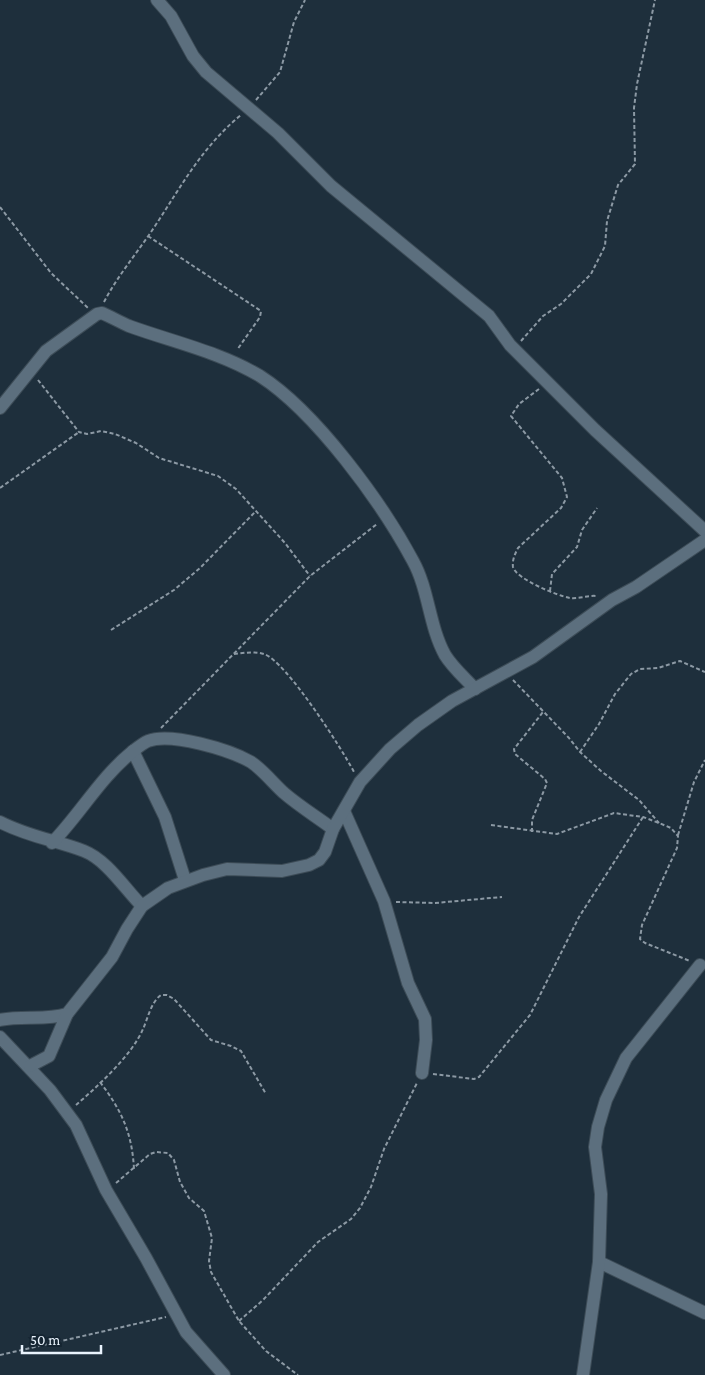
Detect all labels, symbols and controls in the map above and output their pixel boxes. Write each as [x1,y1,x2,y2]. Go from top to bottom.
scale bar [22,1322,101,1354]
text: 50 m [30,1332,60,1348]

